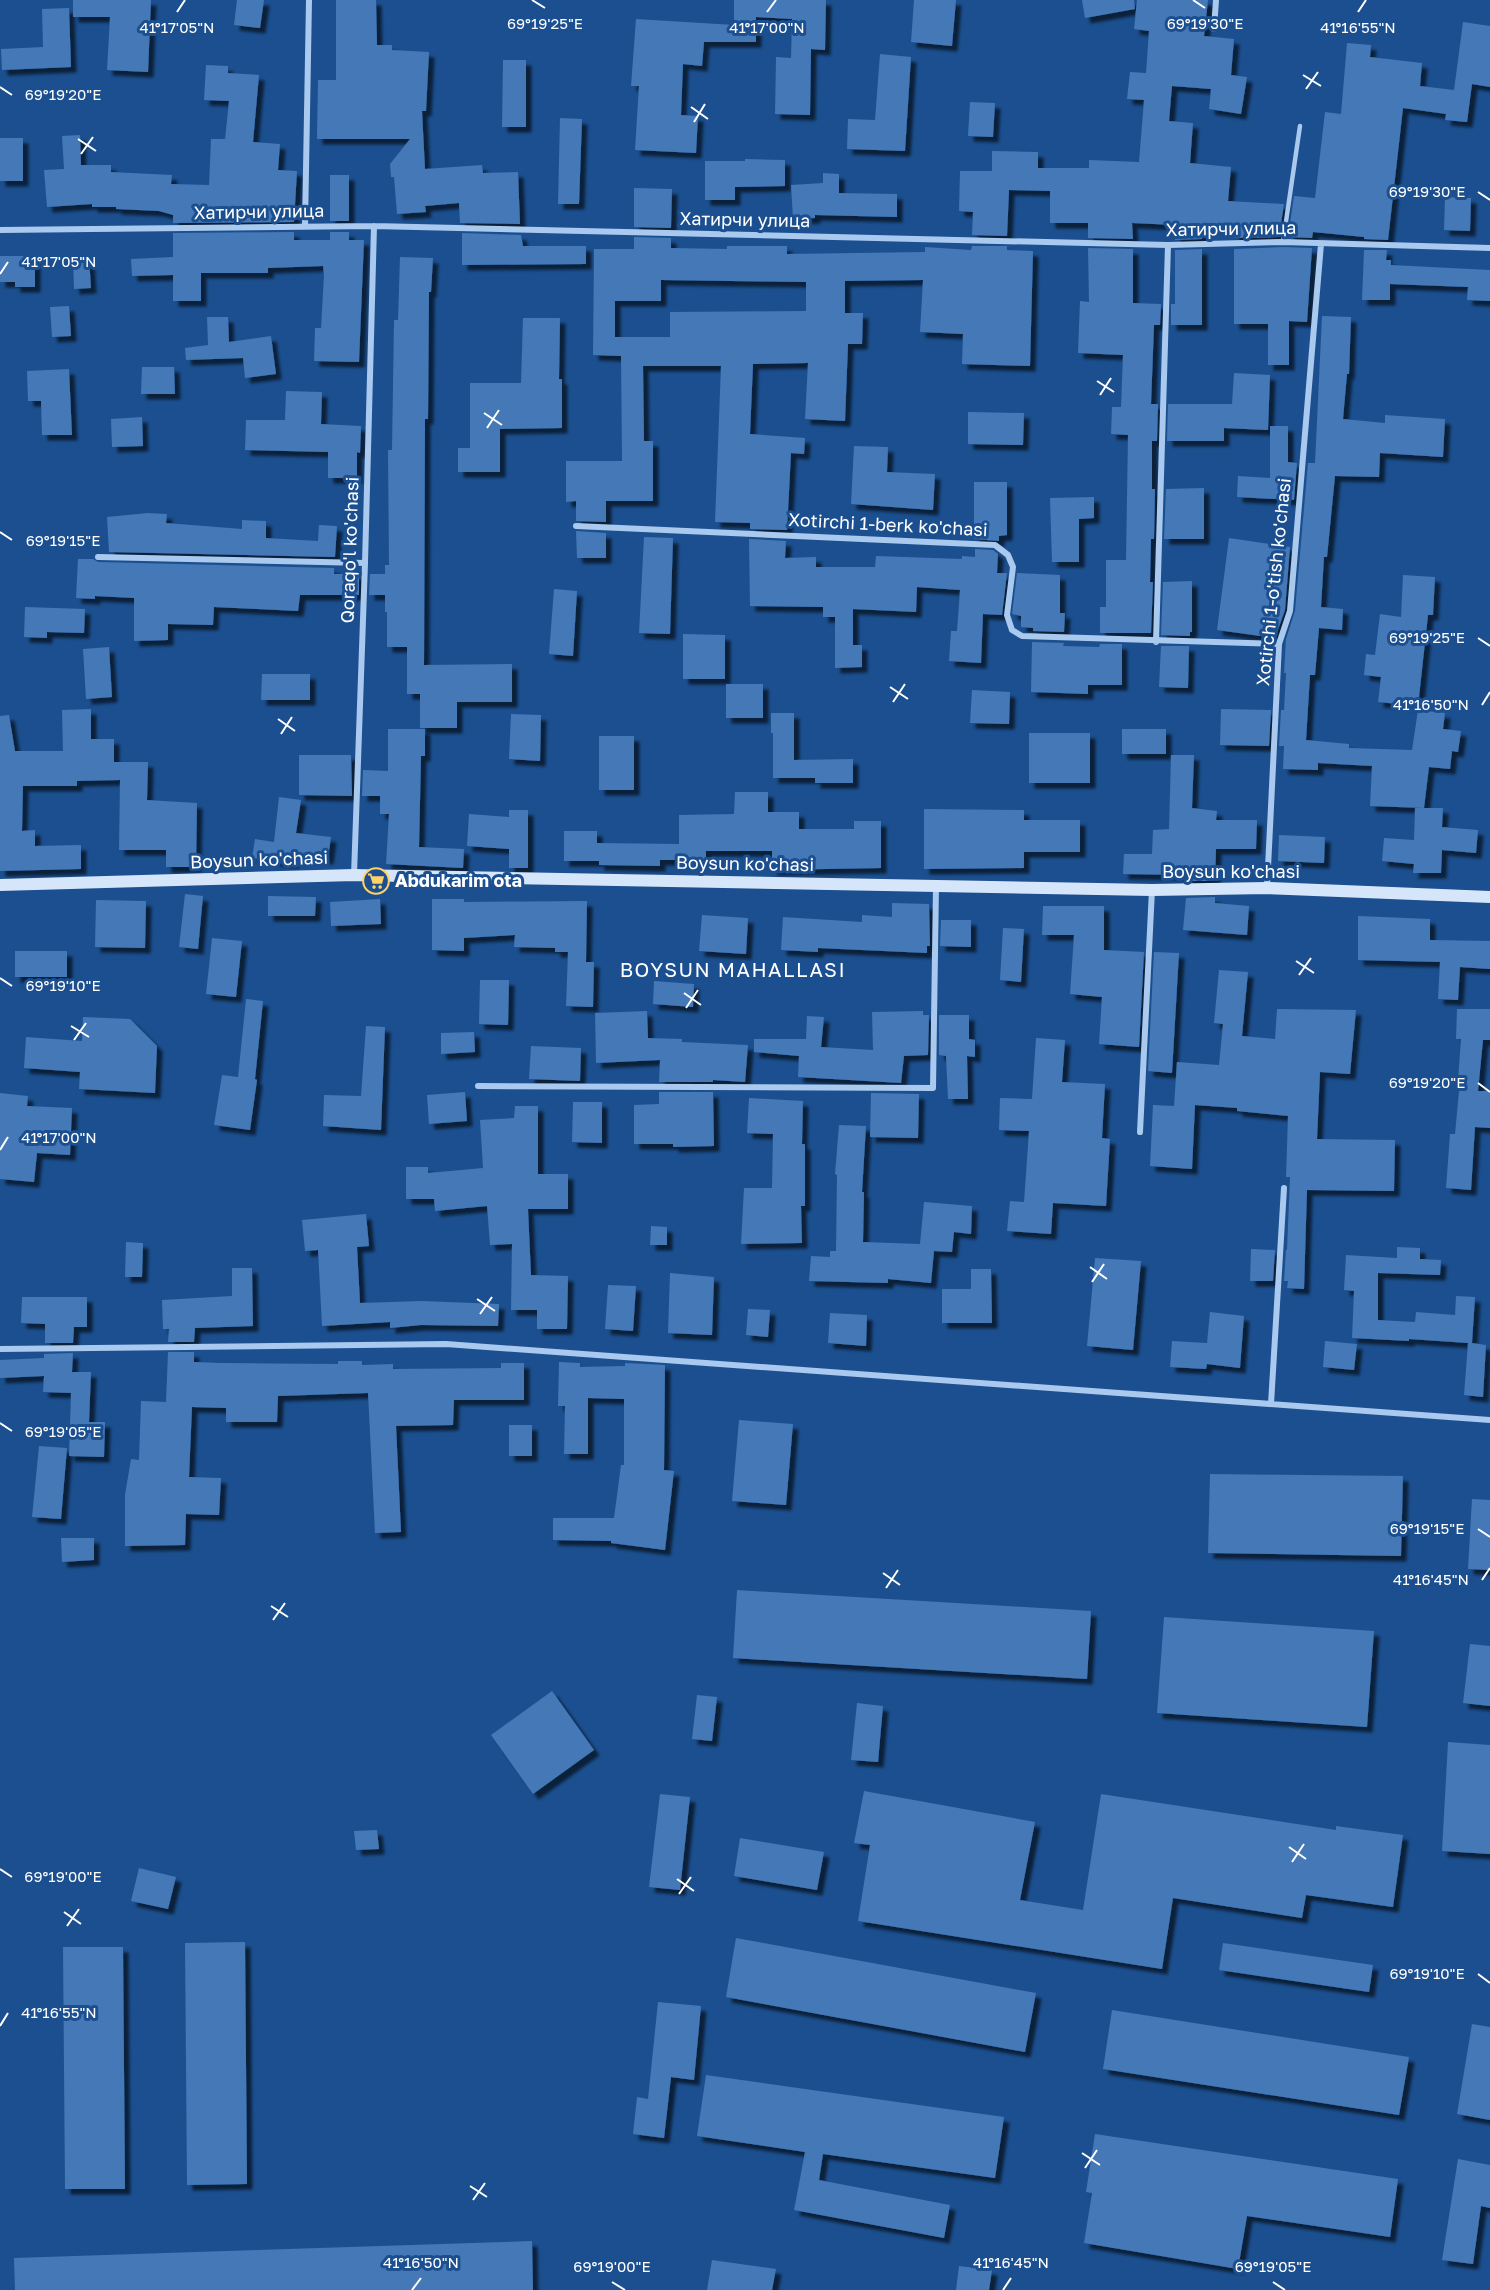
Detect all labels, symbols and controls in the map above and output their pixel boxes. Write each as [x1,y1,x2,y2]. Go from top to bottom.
text: 69°19'25"E [507,14,583,32]
text: 69°19'30"E [1167,14,1243,32]
text: 41°17'05"N [140,18,214,36]
text: 41°17'00"N [729,18,805,36]
text: 41°16'55"N [1320,18,1396,36]
text: 69°19'20"E [25,85,101,103]
text: 69°19'30"E [1389,182,1465,200]
street label: Хатирчи улица [193,199,325,223]
street label: Хатирчи улица [679,207,811,231]
street label: Хатирчи улица [1165,216,1297,240]
text: 41°17'05"N [22,252,96,270]
street label: Qoraqo'l ko'chasi [335,476,363,624]
street label: Xotirchi 1-o'tish ko'chasi [1251,477,1295,687]
street label: Xotirchi 1-berk ko'chasi [788,508,988,540]
text: 69°19'15"E [26,531,100,549]
text: 69°19'25"E [1389,628,1465,646]
text: 41°16'50"N [1393,695,1469,713]
street label: Boysun ko'chasi [190,846,328,872]
street label: Boysun ko'chasi [676,851,814,875]
street label: Boysun ko'chasi [1162,860,1300,882]
supermarket icon: Abdukarim ota [361,866,391,896]
place label: Abdukarim ota [395,869,522,891]
district label: BOYSUN MAHALLASI [620,957,846,981]
text: 69°19'10"E [25,976,101,994]
text: 69°19'20"E [1389,1073,1465,1091]
text: 41°17'00"N [21,1128,97,1146]
text: 69°19'05"E [25,1422,101,1440]
text: 69°19'15"E [1390,1519,1464,1537]
text: 41°16'45"N [1393,1570,1469,1588]
text: 69°19'00"E [24,1867,102,1885]
text: 69°19'10"E [1389,1964,1465,1982]
text: 41°16'55"N [21,2003,97,2021]
text: 41°16'50"N [383,2253,459,2271]
text: 41°16'45"N [973,2253,1049,2271]
text: 69°19'00"E [573,2257,651,2275]
text: 69°19'05"E [1235,2257,1311,2275]

